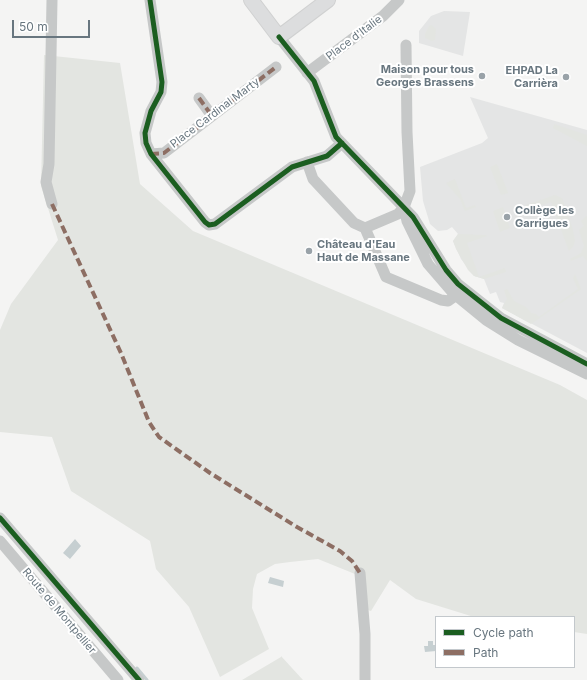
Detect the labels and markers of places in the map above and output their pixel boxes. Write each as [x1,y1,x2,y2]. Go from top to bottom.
place label: Maison pour tous Georges Brassens [376,63,474,89]
place label: EHPAD La Carrièra [506,64,558,90]
marker: Maison pour tous Georges Brassens [477,71,487,81]
marker: EHPAD La Carrièra [561,72,571,82]
place label: Collège les Garrigues [515,204,574,230]
marker: Collège les Garrigues [502,212,512,222]
place label: Château d'Eau Haut de Massane [317,238,410,264]
marker: Château d'Eau Haut de Massane [304,246,314,256]

